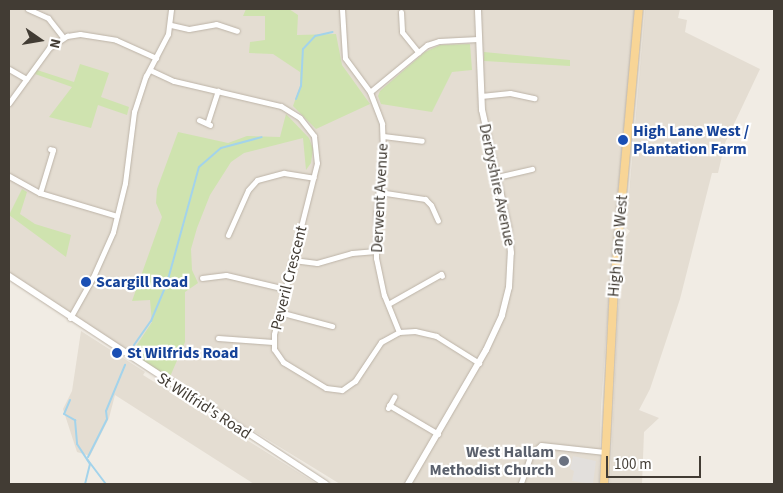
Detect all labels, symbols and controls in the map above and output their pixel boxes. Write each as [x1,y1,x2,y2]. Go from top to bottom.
north arrow [15,15,65,65]
text: N [44,37,65,50]
place label: High Lane West / Plantation Farm [633,121,749,159]
street label: Derbyshire Avenue [475,122,519,248]
marker: High Lane West / Plantation Farm [617,134,629,146]
street label: Derwent Avenue [368,143,392,253]
street label: High Lane West [604,194,632,298]
street label: Peveril Crescent [267,224,311,332]
place label: Scargill Road [96,272,188,292]
marker: Scargill Road [80,276,92,288]
place label: St Wilfrids Road [127,343,238,363]
marker: St Wilfrids Road [111,347,123,359]
street label: St Wilfrid's Road [153,368,255,444]
place label: West Hallam Methodist Church [429,442,554,480]
scale bar [608,446,703,478]
text: 100 m [614,454,652,475]
marker: West Hallam Methodist Church [558,455,570,467]

